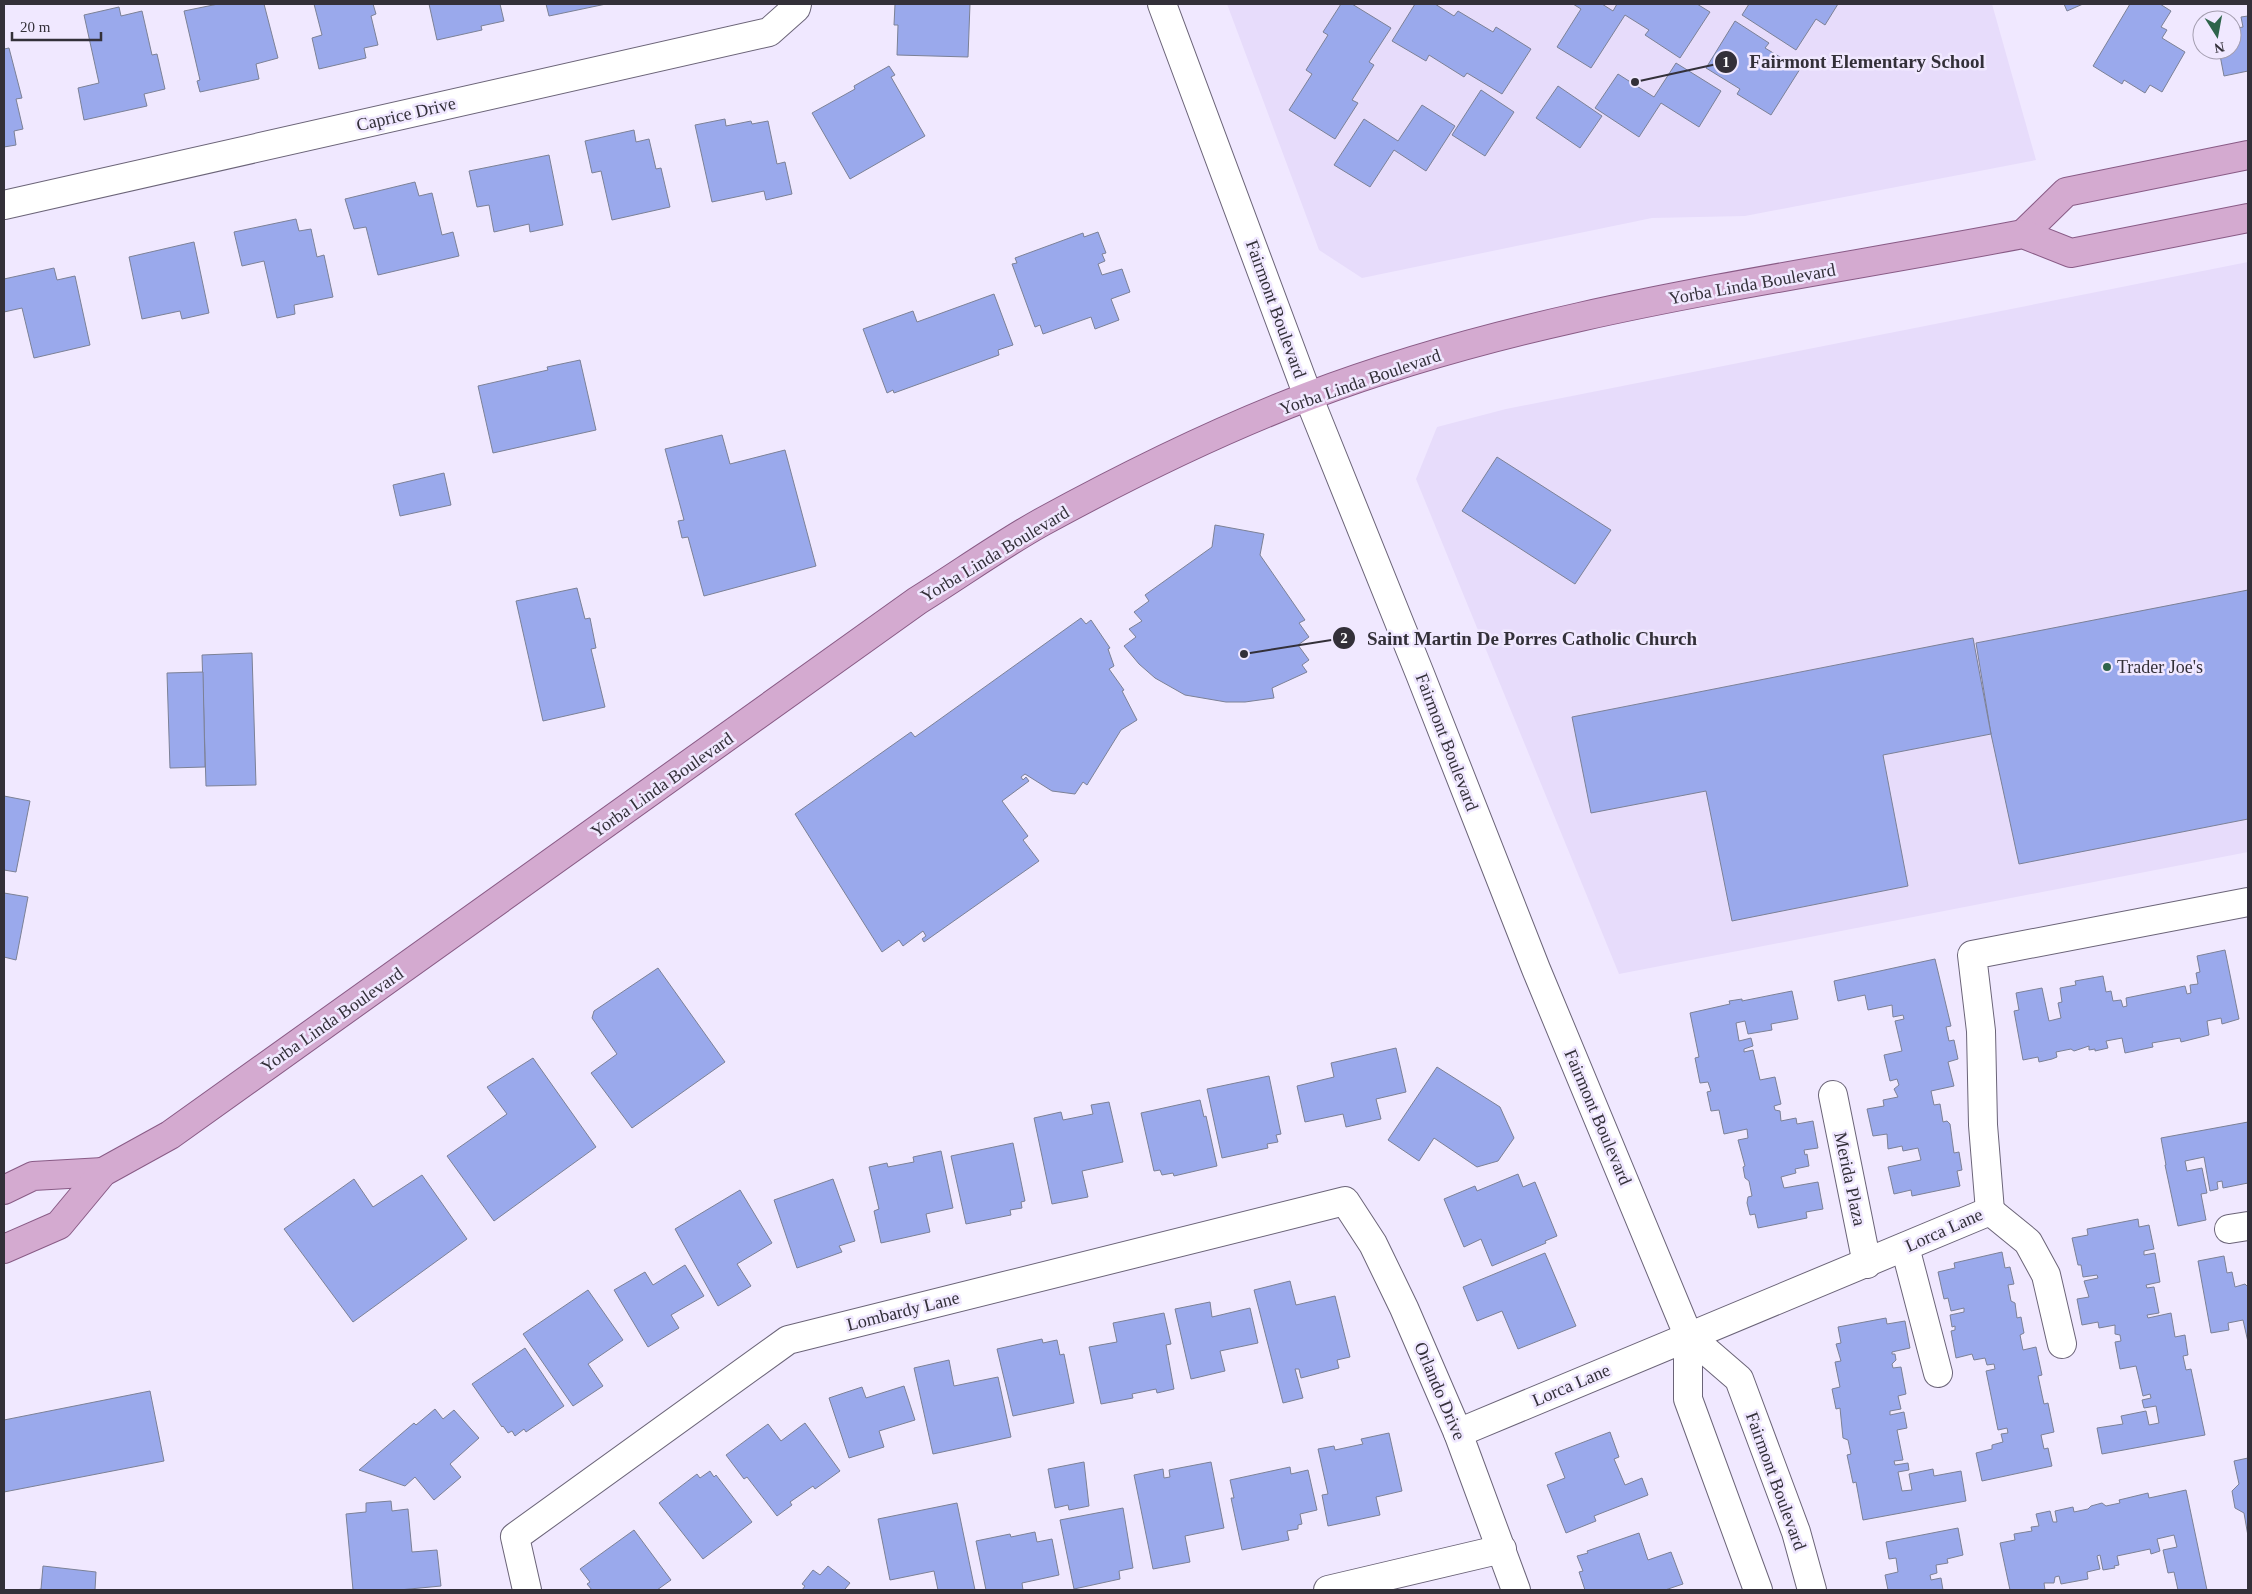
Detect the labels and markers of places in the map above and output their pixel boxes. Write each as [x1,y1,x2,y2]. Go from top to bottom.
callout: Fairmont Elementary School [1714,45,1994,79]
callout: Saint Martin De Porres Catholic Church [1332,621,1707,655]
place label: Trader Joe's [2117,657,2203,677]
marker: Trader Joe's [2101,661,2113,673]

